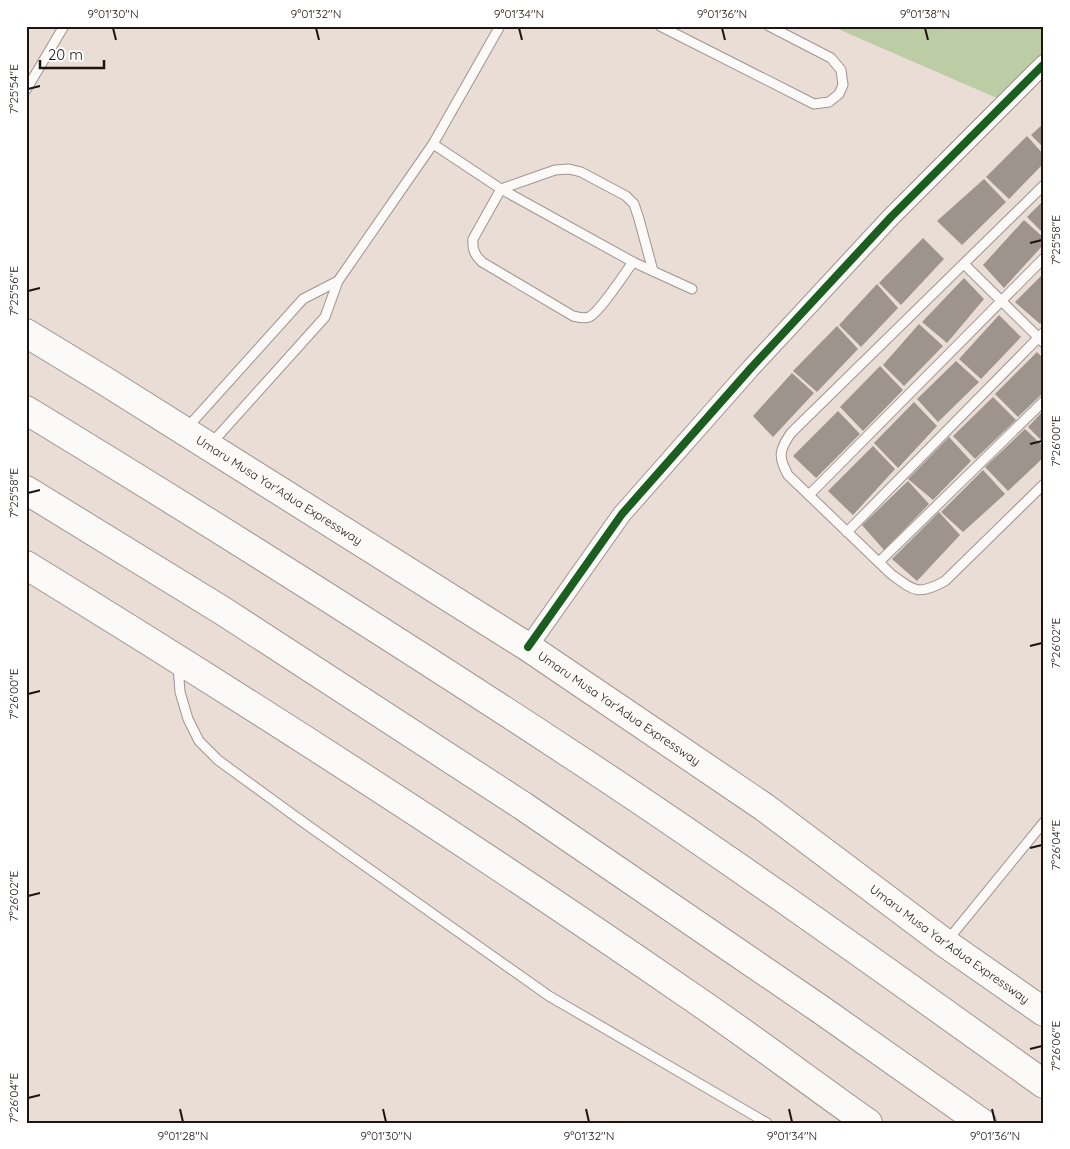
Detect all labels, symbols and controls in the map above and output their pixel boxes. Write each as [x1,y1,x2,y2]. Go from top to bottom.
text: 9°01'30"N [87,6,139,21]
text: 9°01'32"N [291,6,341,21]
text: 9°01'34"N [494,6,544,21]
text: 9°01'36"N [697,6,747,21]
text: 9°01'38"N [900,6,950,21]
scale bar [40,38,104,70]
text: 20 m [48,45,83,64]
text: 7°25'54"E [6,64,21,114]
text: 7°25'58"E [1048,215,1063,265]
text: 7°25'56"E [6,266,21,316]
text: 7°26'00"E [1048,415,1063,467]
street label: Umaru Musa Yar'Adua Expressway [193,432,365,548]
text: 7°25'58"E [6,468,21,518]
text: 7°26'02"E [1048,617,1063,668]
street label: Umaru Musa Yar'Adua Expressway [535,648,703,769]
text: 7°26'00"E [6,668,21,720]
text: 7°26'04"E [1048,820,1063,870]
text: 7°26'02"E [6,870,21,921]
street label: Umaru Musa Yar'Adua Expressway [867,881,1032,1006]
text: 7°26'06"E [1048,1021,1063,1071]
text: 7°26'04"E [6,1073,21,1123]
text: 9°01'28"N [157,1128,209,1143]
text: 9°01'30"N [360,1128,412,1143]
text: 9°01'32"N [564,1128,614,1143]
text: 9°01'34"N [767,1128,817,1143]
text: 9°01'36"N [970,1128,1020,1143]

